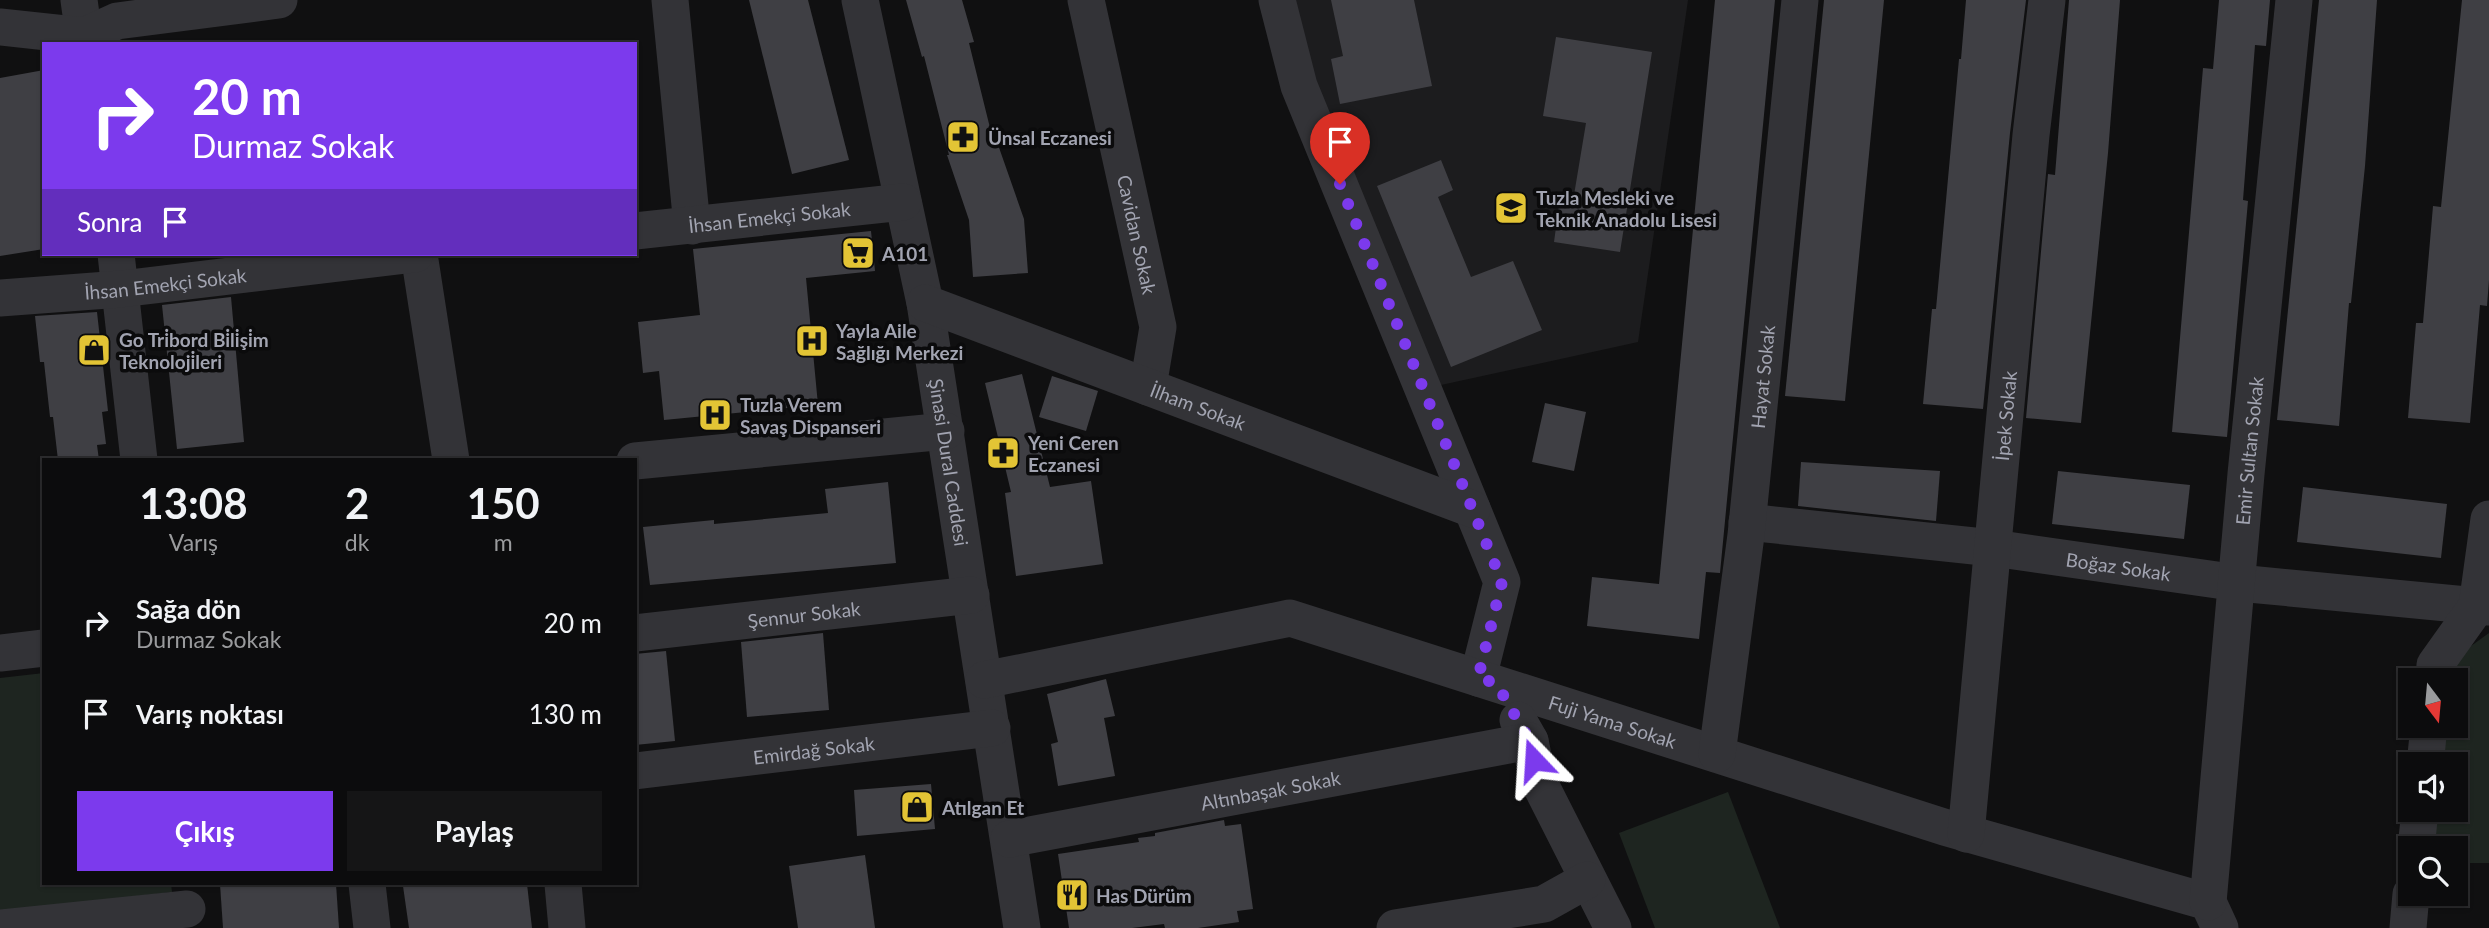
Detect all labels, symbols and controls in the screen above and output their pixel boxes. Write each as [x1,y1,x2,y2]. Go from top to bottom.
text: 20 m [192,67,302,125]
icon: right [77,70,168,161]
pin [1310,112,1370,184]
pharmacy icon: Ünsal Eczanesi [944,118,982,156]
icon: arrive [1321,123,1359,161]
text: Durmaz Sokak [192,126,394,165]
place label: Ünsal Eczanesi [988,126,1112,149]
street label: Cavidan Sokak [1113,172,1162,297]
place label: Tuzla Mesleki ve Teknik Anadolu Lisesi [1536,186,1717,231]
school or university icon: Tuzla Mesleki ve Teknik Anadolu Lisesi [1492,189,1530,227]
street label: İhsan Emekçi Sokak [687,196,852,237]
icon: arrive [156,203,194,241]
text: Sonra [77,206,142,238]
supermarket icon: A101 [839,234,877,272]
place label: A101 [881,242,928,265]
street label: İhsan Emekçi Sokak [83,263,248,303]
place label: Yayla Aile Sağlığı Merkezi [835,319,963,364]
hospital icon: Yayla Aile Sağlığı Merkezi [793,322,831,360]
street label: Hayat Sokak [1745,324,1779,430]
place label: Go Tri̇bord Bi̇li̇şi̇m Teknoloji̇leri [119,328,269,373]
shop icon: Go Tri̇bord Bi̇li̇şi̇m Teknoloji̇leri [75,331,113,369]
street label: İpek Sokak [1989,369,2021,462]
street label: Emir Sultan Sokak [2230,375,2267,526]
street label: Şinasi Dural Caddesi [925,377,974,548]
street label: İlham Sokak [1147,378,1249,434]
place label: Tuzla Verem Savaş Dispanseri [740,393,881,438]
hospital icon: Tuzla Verem Savaş Dispanseri [696,396,734,434]
place label: Yeni Ceren Eczanesi [1027,431,1119,476]
pharmacy icon: Yeni Ceren Eczanesi [984,434,1022,472]
text: 13:08 [139,478,248,528]
text: 2 [345,478,369,528]
text: 150 [467,478,540,528]
text: Varış [169,528,218,556]
text: dk [345,528,369,556]
text: m [494,528,513,556]
street label: Boğaz Sokak [2065,547,2173,585]
text: Sağa dön [136,593,241,625]
street label: Şennur Sokak [746,596,862,632]
icon: right [77,604,115,642]
text: 20 m [544,607,602,639]
text: Durmaz Sokak [136,625,281,653]
north arrow [2398,668,2468,738]
map controls [2398,668,2468,906]
street label: Fuji Yama Sokak [1546,690,1680,752]
icon: arrive [77,695,115,733]
text: Varış noktası [136,698,284,730]
text: 130 m [529,698,602,730]
position arrow [1497,723,1571,797]
street label: Emirdağ Sokak [752,731,876,768]
button: sound [2398,752,2468,822]
street label: Altınbaşak Sokak [1199,765,1343,814]
shop icon: Atılgan Et [898,788,936,826]
button: Çıkış [77,791,333,871]
button: Paylaş [347,791,602,871]
place label: Atılgan Et [941,796,1024,819]
button: search [2398,836,2468,906]
restaurant icon: Has Dürüm [1053,876,1091,914]
place label: Has Dürüm [1096,884,1192,907]

